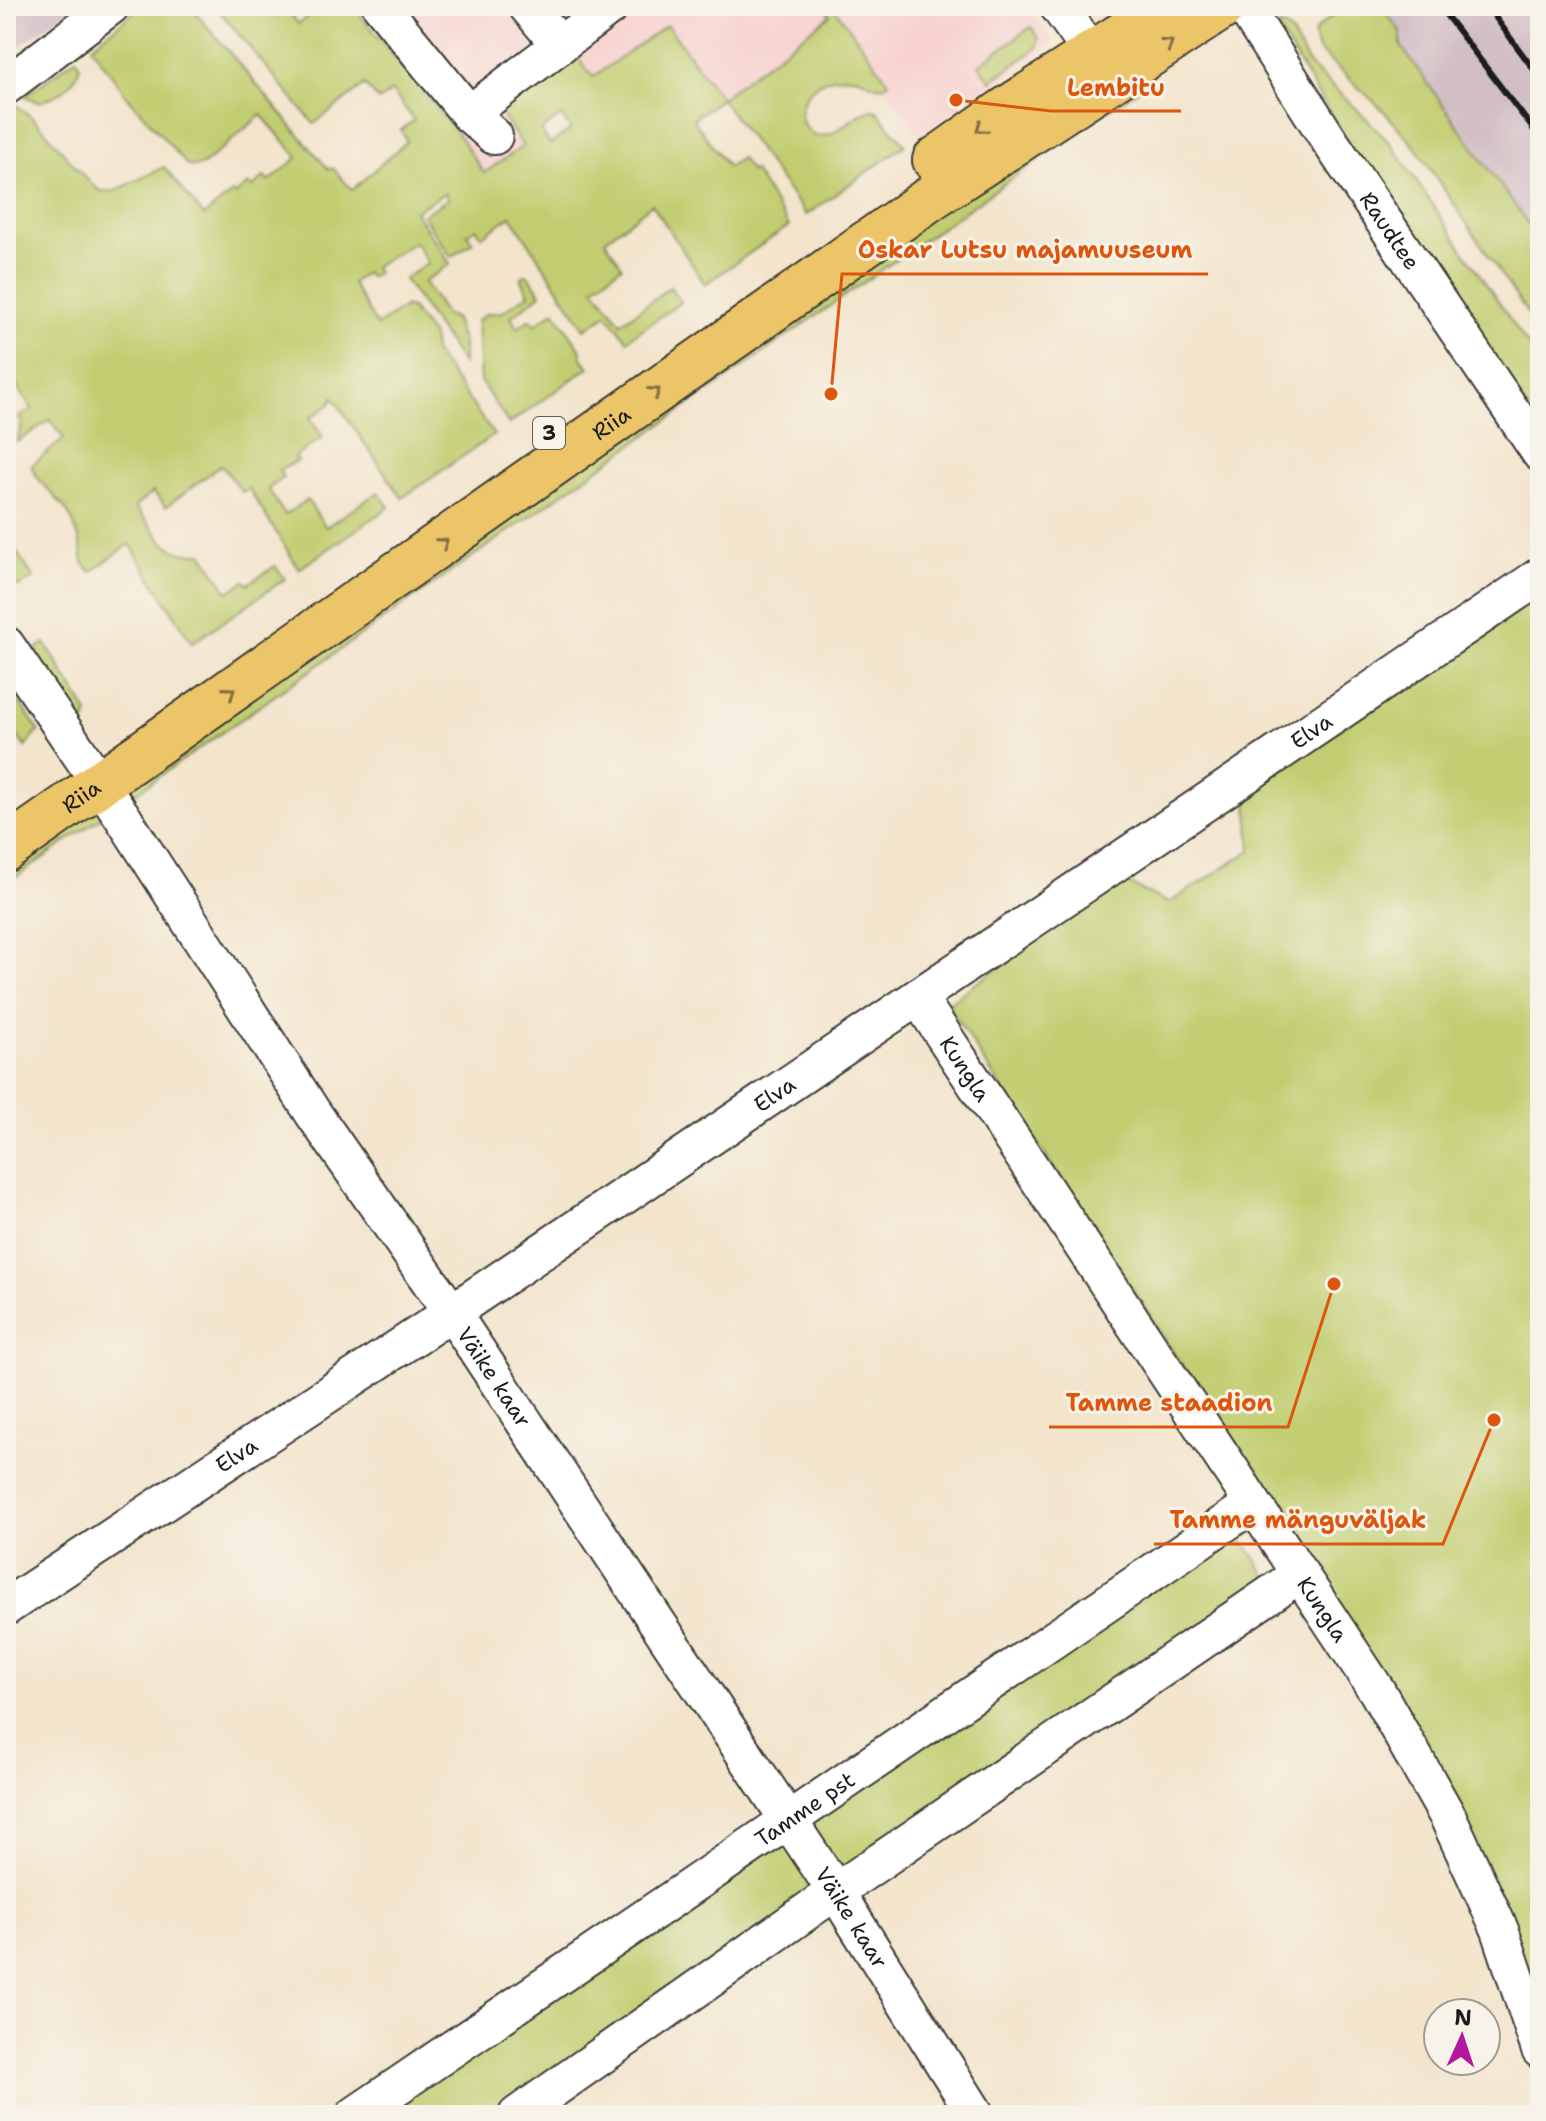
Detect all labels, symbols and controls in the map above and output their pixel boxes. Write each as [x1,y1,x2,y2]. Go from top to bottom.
one-way arrow [1159,38,1173,53]
callout: Lembitu [1051,63,1181,111]
text: Lembitu [1067,72,1165,104]
one-way arrow [975,118,989,132]
street label: Raudtee [1353,186,1426,276]
callout: Oskar Lutsu majamuuseum [842,226,1208,274]
text: Oskar Lutsu majamuuseum [858,234,1192,266]
one-way arrow [647,387,661,402]
street label: Riia [586,400,637,447]
road number: 3 [533,417,565,449]
one-way arrow [435,538,449,553]
one-way arrow [222,687,236,702]
street label: Elva [1285,707,1338,756]
street label: Riia [56,773,107,820]
street label: Kungla [933,1031,997,1108]
street label: Elva [748,1070,802,1119]
street label: Väike kaar [450,1321,538,1433]
callout: Tamme staadion [1049,1379,1288,1427]
text: Tamme staadion [1066,1387,1272,1419]
street label: Elva [210,1431,263,1480]
callout: Tamme mänguväljak [1154,1496,1443,1544]
text: Tamme mänguväljak [1170,1504,1426,1536]
street label: Kungla [1290,1571,1355,1648]
street label: Tamme pst [749,1765,861,1854]
street label: Väike kaar [808,1861,894,1974]
north arrow [1422,1997,1502,2077]
text: N [1454,2003,1472,2032]

